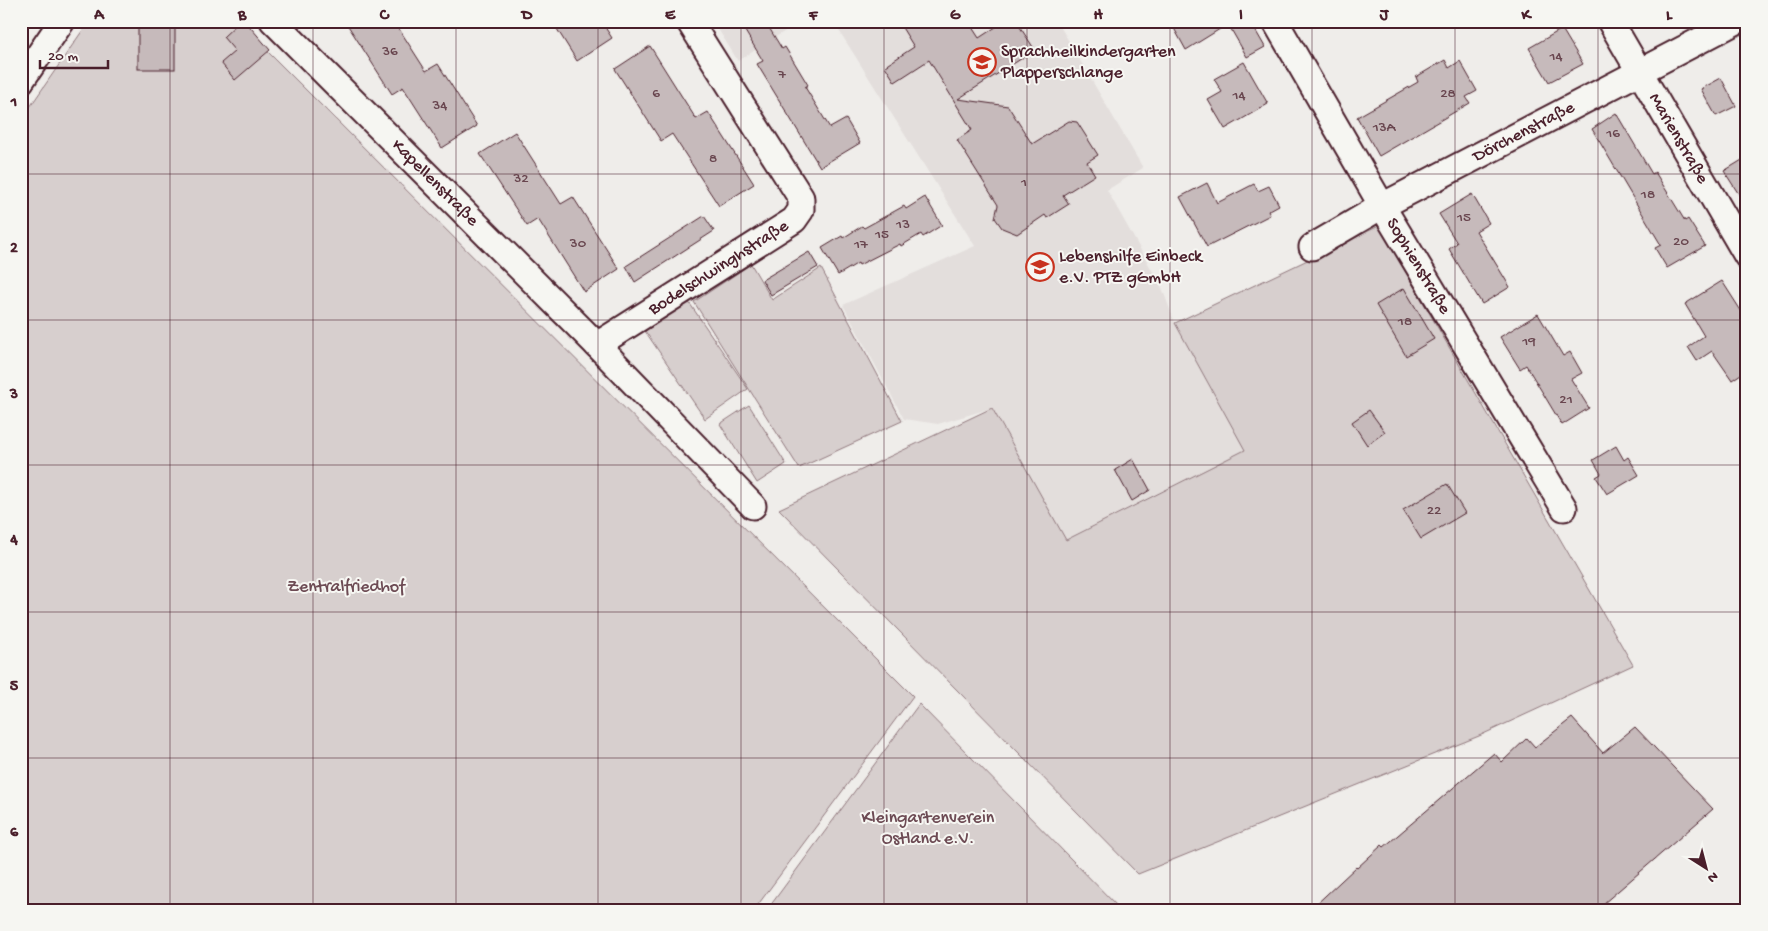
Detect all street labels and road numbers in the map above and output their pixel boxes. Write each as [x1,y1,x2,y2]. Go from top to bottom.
street label: Marienstraße [1644,89,1713,188]
street label: Dörchenstraße [1468,97,1579,168]
street label: Kapellenstraße [387,135,483,231]
street label: Sophienstraße [1381,214,1456,319]
street label: Bodelschwinghstraße [644,215,793,321]

